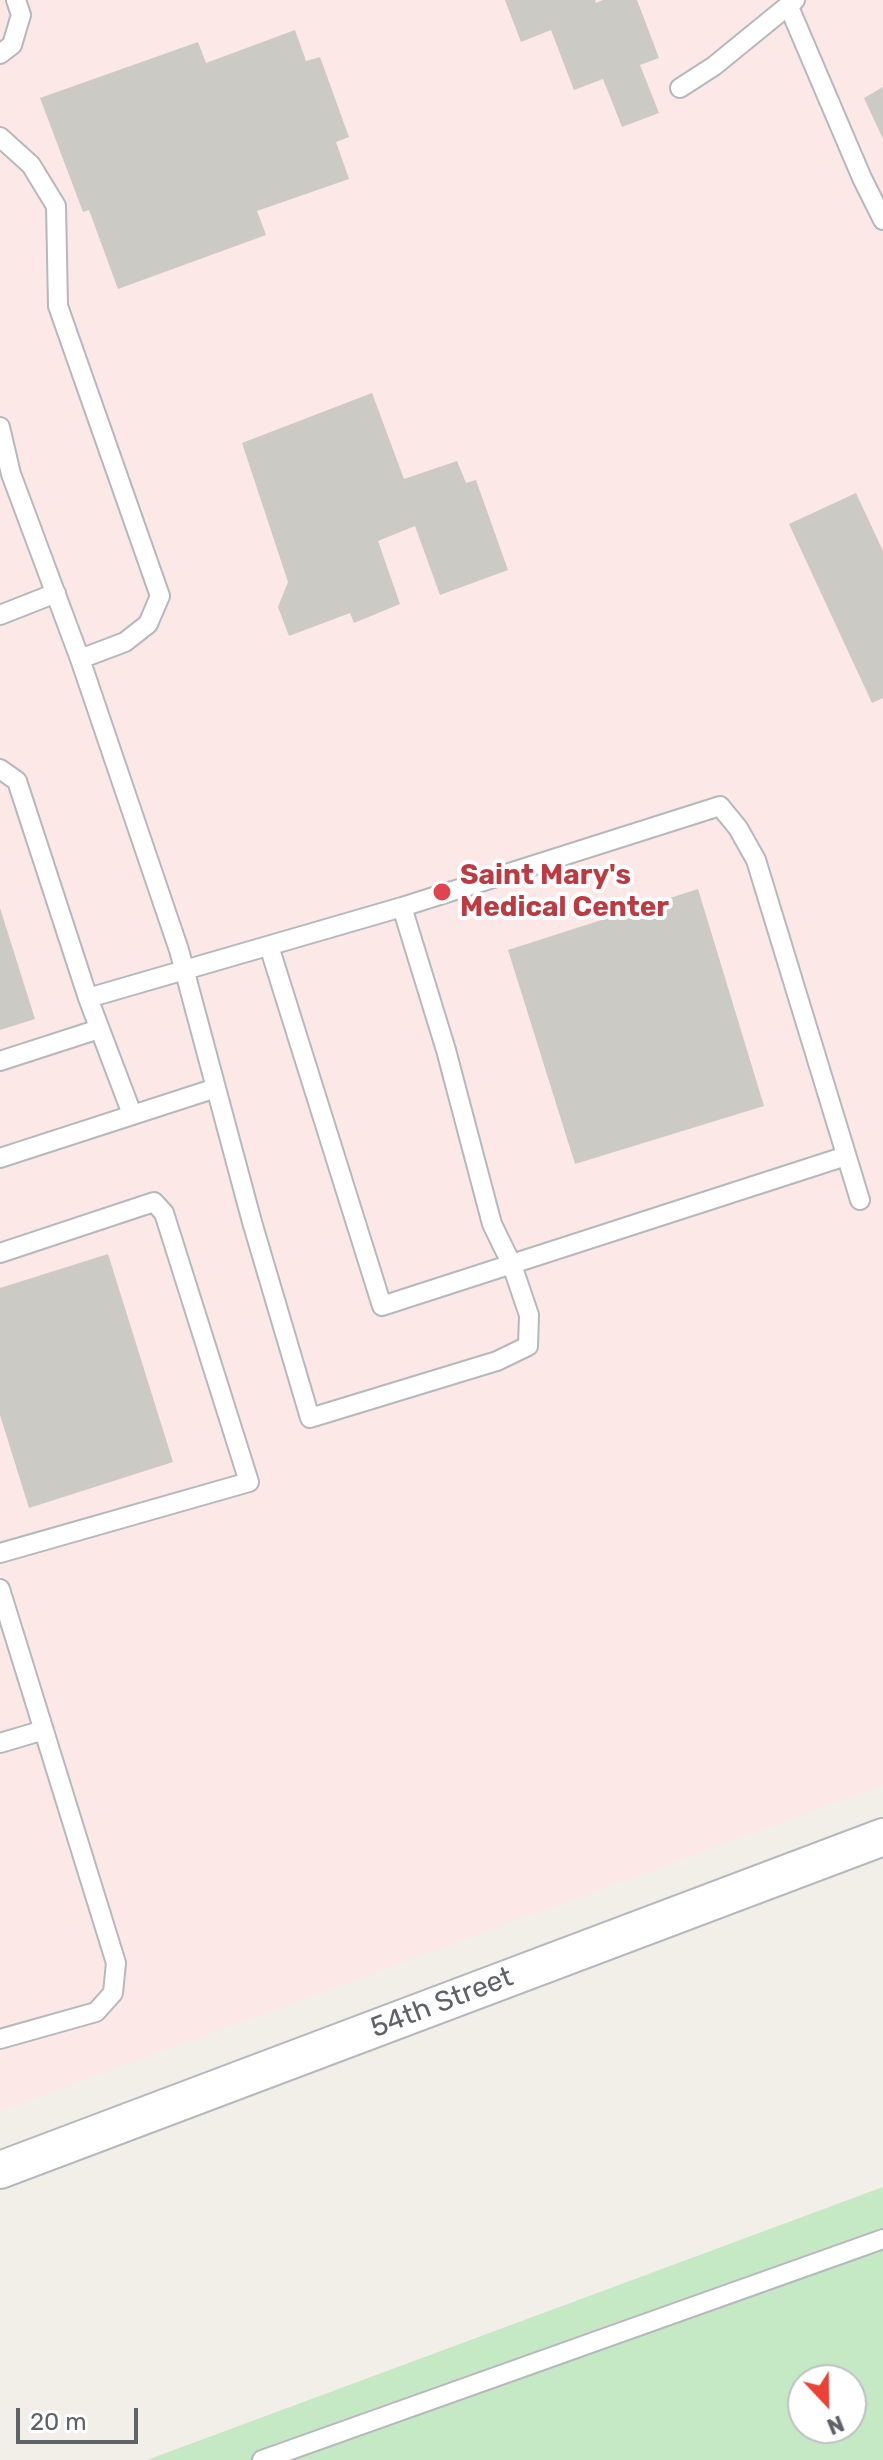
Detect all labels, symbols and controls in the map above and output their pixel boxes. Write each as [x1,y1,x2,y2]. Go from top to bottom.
place label: Saint Mary's Medical Center [460,859,669,925]
marker: Saint Mary's Medical Center [431,881,453,903]
street label: 54th Street [366,1960,518,2046]
north arrow [787,2364,867,2444]
scale bar [20,2392,142,2442]
text: 20 m [30,2408,87,2436]
text: N [823,2409,848,2440]

